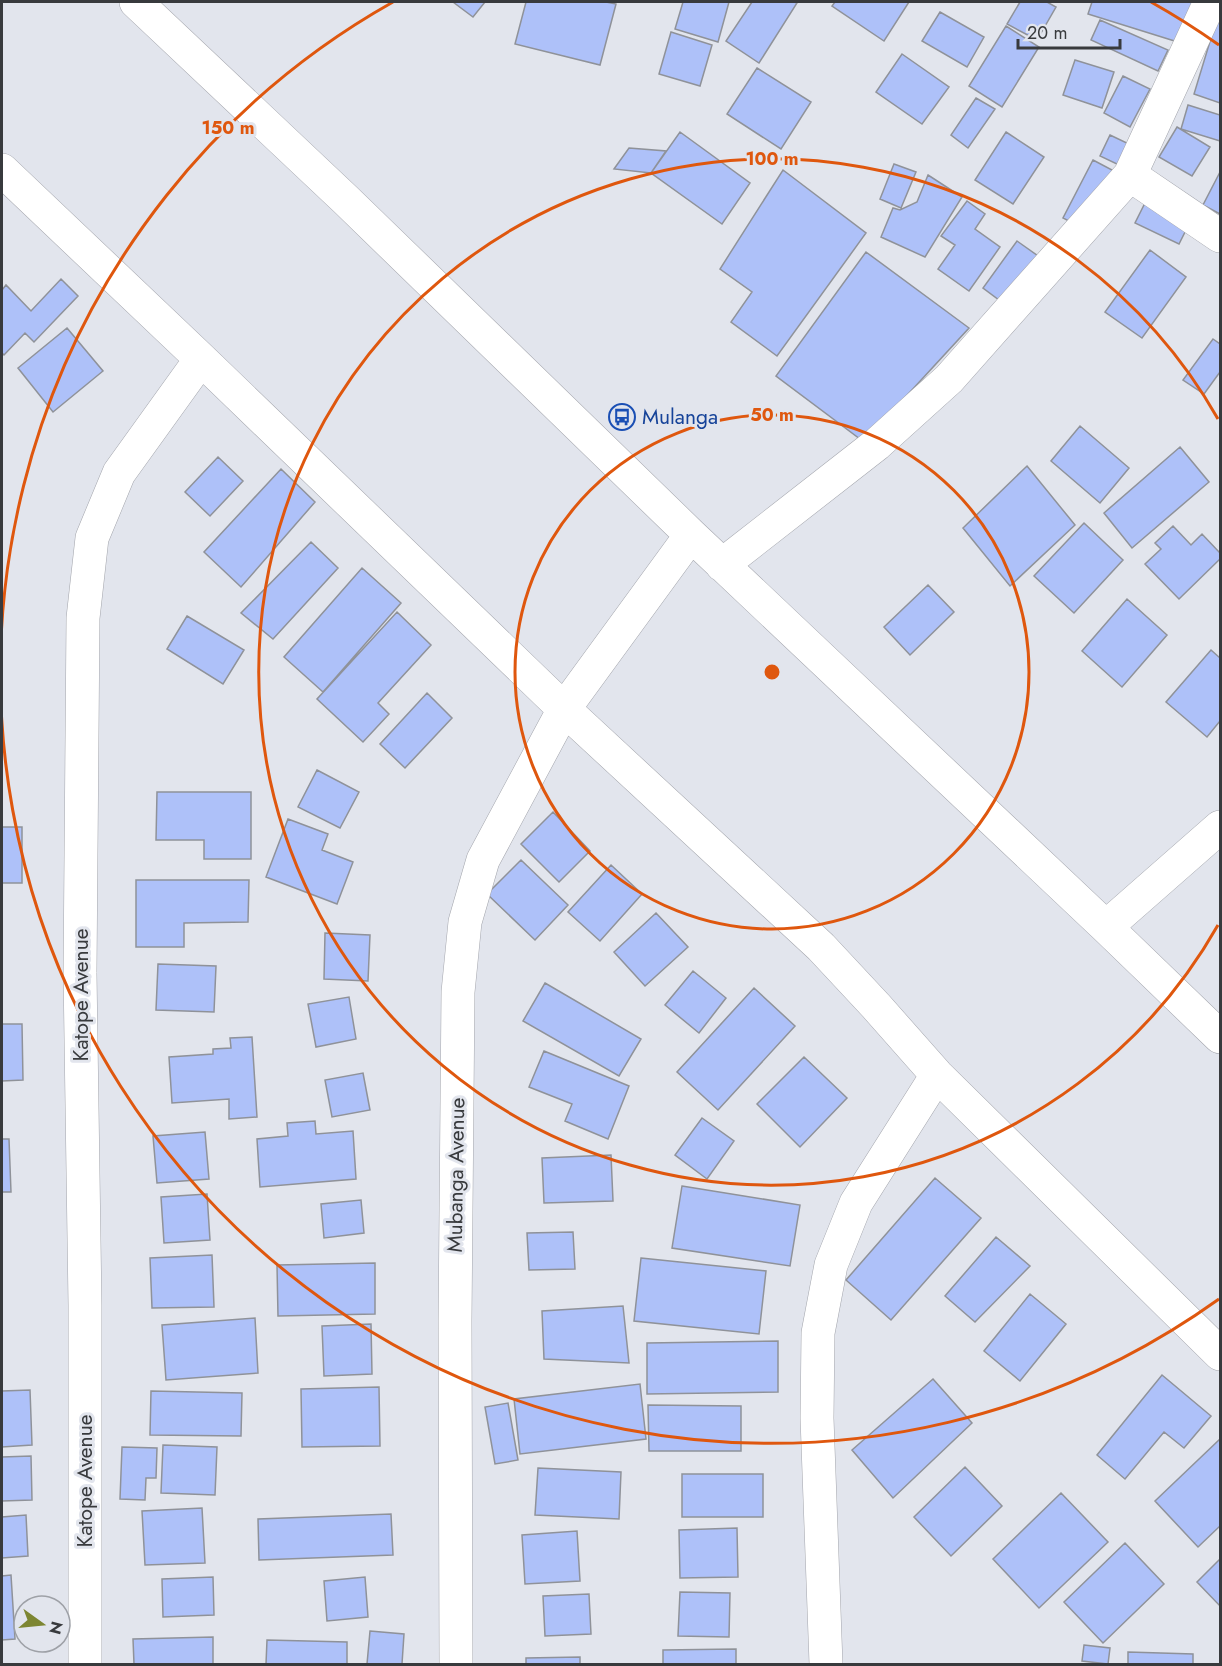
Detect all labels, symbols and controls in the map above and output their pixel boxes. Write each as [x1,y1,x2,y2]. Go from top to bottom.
scale bar [1018,12,1120,50]
text: 20 m [1027,20,1067,46]
text: 150 m [202,115,254,141]
text: 100 m [745,146,799,172]
bus stop icon: Mulanga [607,402,637,432]
place label: Mulanga [642,402,718,432]
text: 50 m [750,402,794,428]
centre of rings [762,662,782,682]
street label: Katope Avenue [66,928,96,1061]
street label: Mubanga Avenue [440,1097,472,1253]
street label: Katope Avenue [70,1414,100,1547]
north arrow [12,1594,72,1654]
text: N [43,1619,69,1637]

